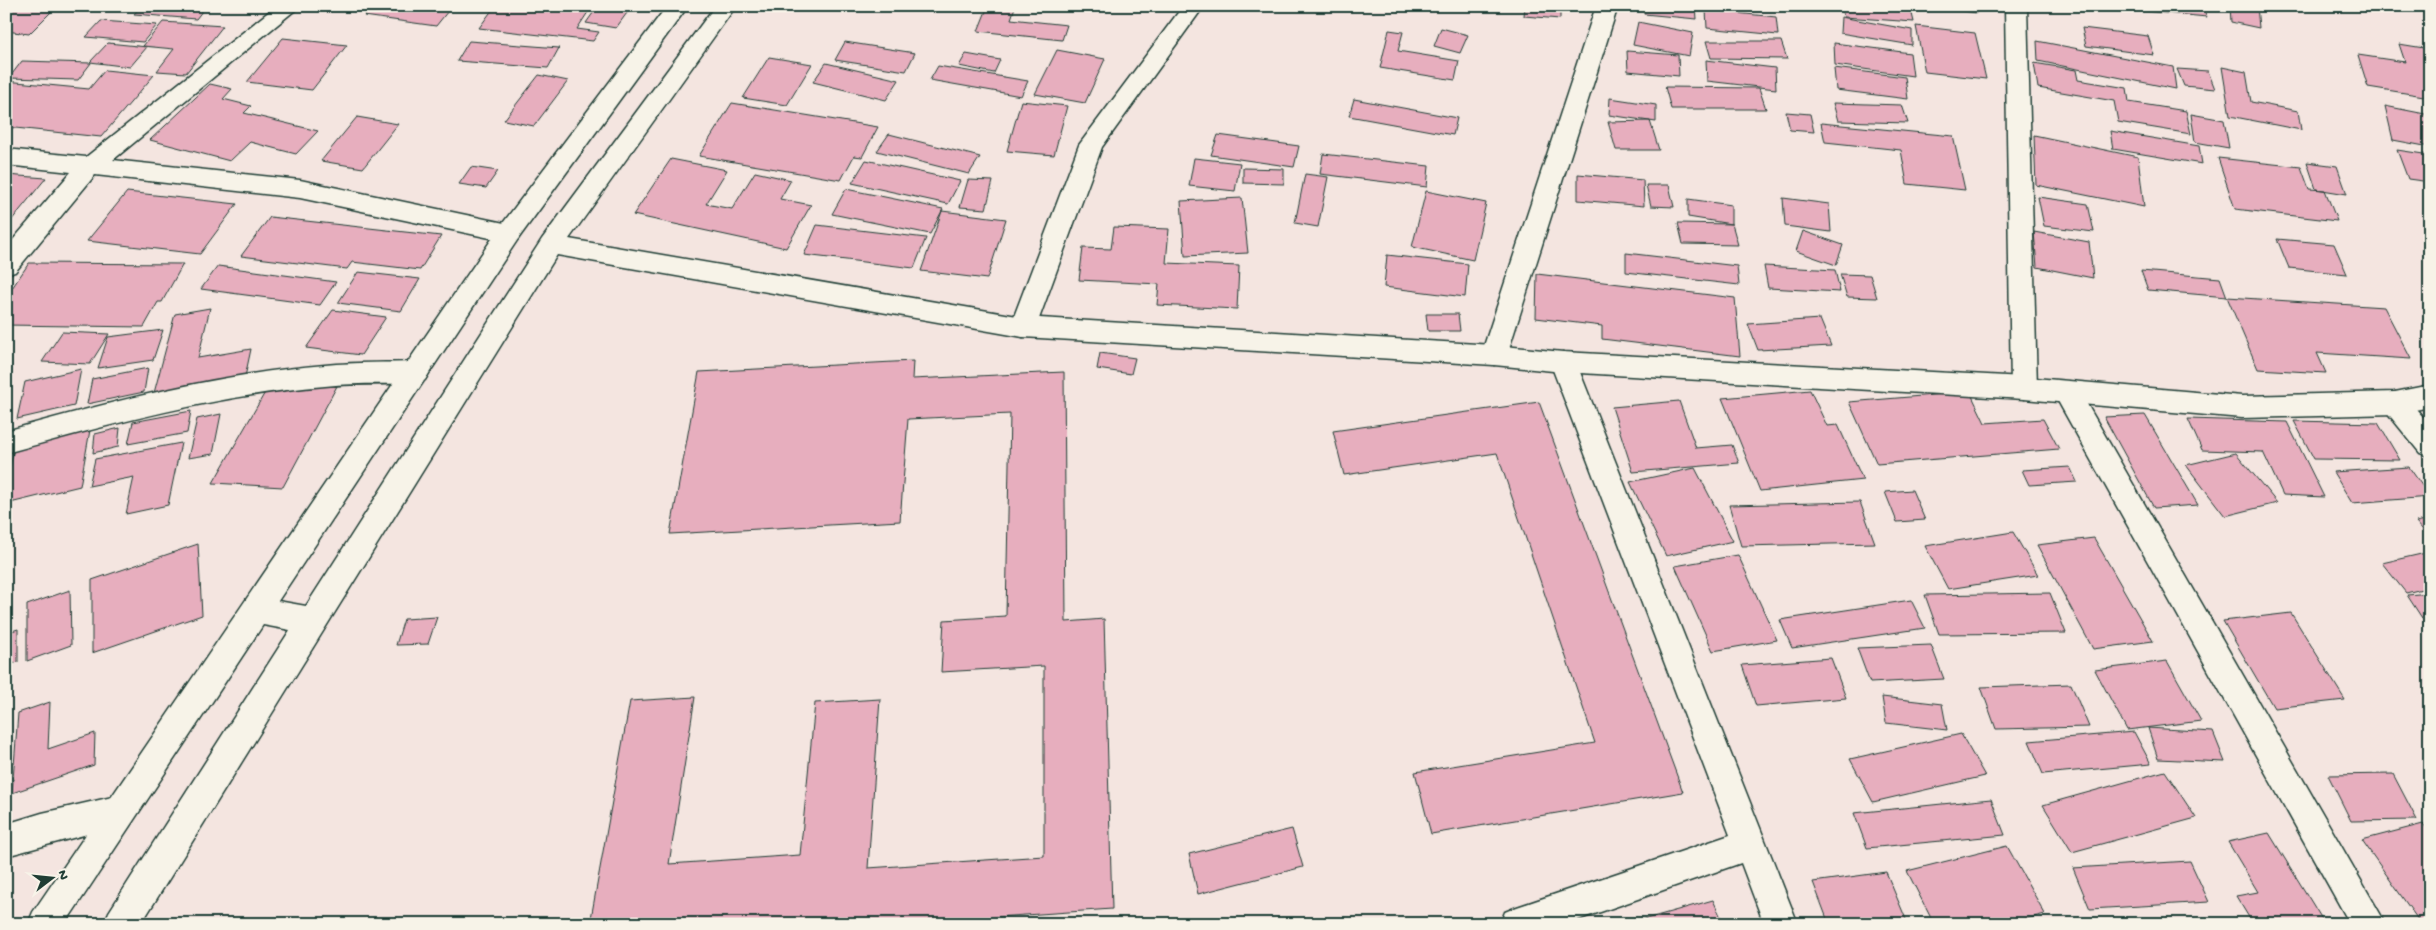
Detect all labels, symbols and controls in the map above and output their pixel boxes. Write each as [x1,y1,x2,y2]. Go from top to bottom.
north arrow [28,852,78,902]
text: N [53,868,72,882]

